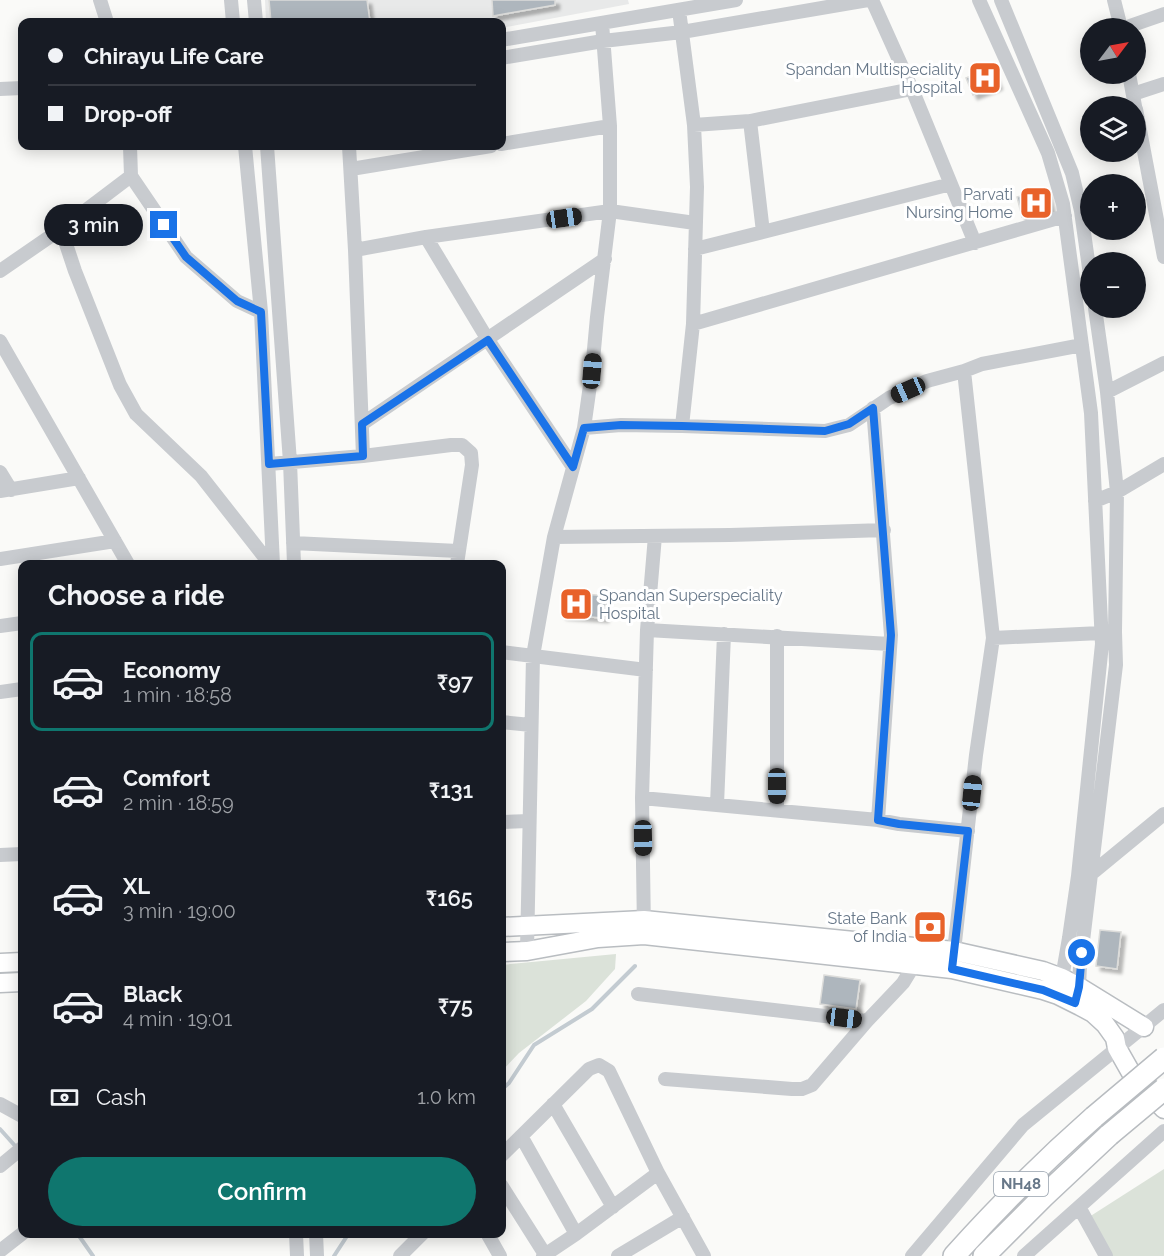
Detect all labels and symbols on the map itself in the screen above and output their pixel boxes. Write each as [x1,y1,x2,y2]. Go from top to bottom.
north arrow [1080,18,1146,84]
place label: Spandan Multispeciality Hospital [786,60,963,97]
hospital icon: Spandan Multispeciality Hospital [967,60,1003,96]
place label: Parvati Nursing Home [906,185,1013,222]
hospital icon: Parvati Nursing Home [1018,185,1054,221]
callout: 3 min [44,204,143,246]
car [545,207,583,229]
route end [150,211,177,238]
car [581,352,603,390]
car [888,374,928,406]
hospital icon: Spandan Superspeciality Hospital [558,586,594,622]
place label: Spandan Superspeciality Hospital [599,586,783,623]
car [768,768,786,804]
car [961,774,983,812]
car [634,820,652,856]
place label: State Bank of India [828,909,908,946]
bank icon: State Bank of India [912,909,948,945]
route start [1068,939,1095,966]
car [825,1007,863,1029]
road number: NH48 [994,1172,1048,1196]

